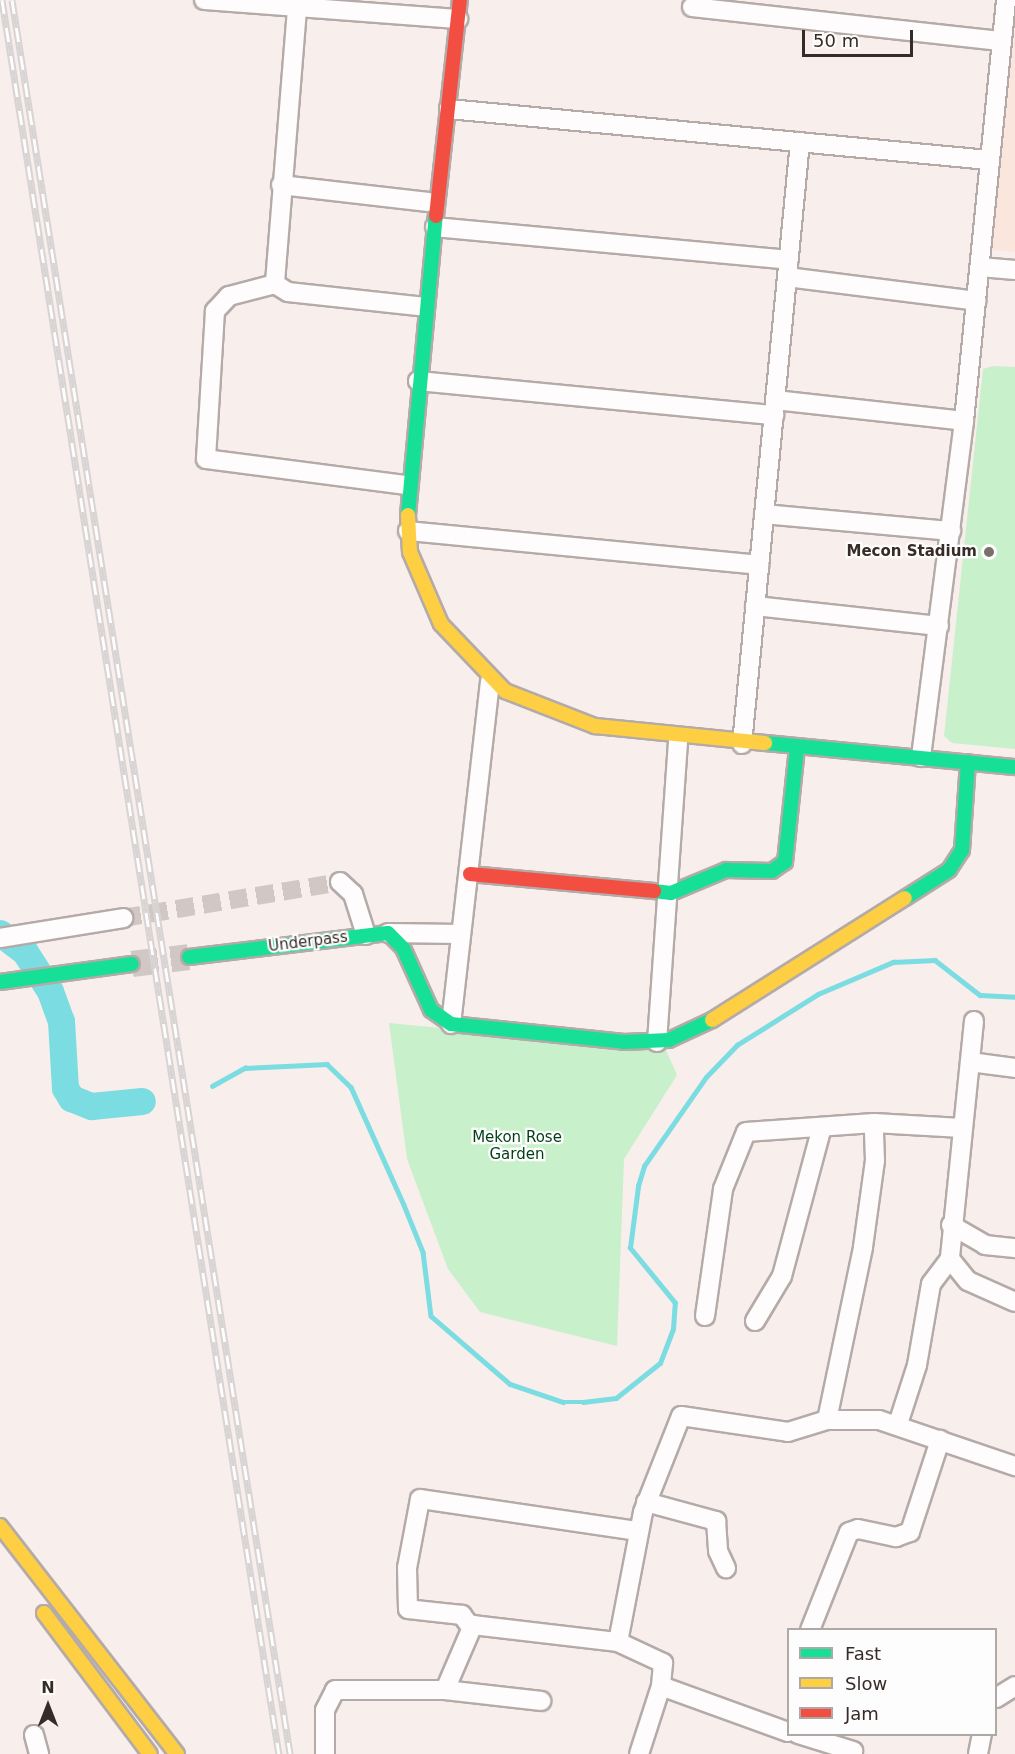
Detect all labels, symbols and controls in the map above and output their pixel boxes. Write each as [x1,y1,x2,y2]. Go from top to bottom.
scale bar [805,18,916,56]
text: 50 m [813,30,859,51]
place label: Mecon Stadium [847,543,977,561]
marker: Mecon Stadium [982,545,996,559]
street label: Underpass [267,928,349,956]
park label: Mekon Rose Garden [472,1128,562,1163]
legend [787,1628,997,1736]
text: Fast [845,1643,881,1664]
text: Slow [845,1673,887,1694]
north arrow [18,1676,78,1736]
text: N [41,1678,55,1697]
text: Jam [845,1703,879,1724]

